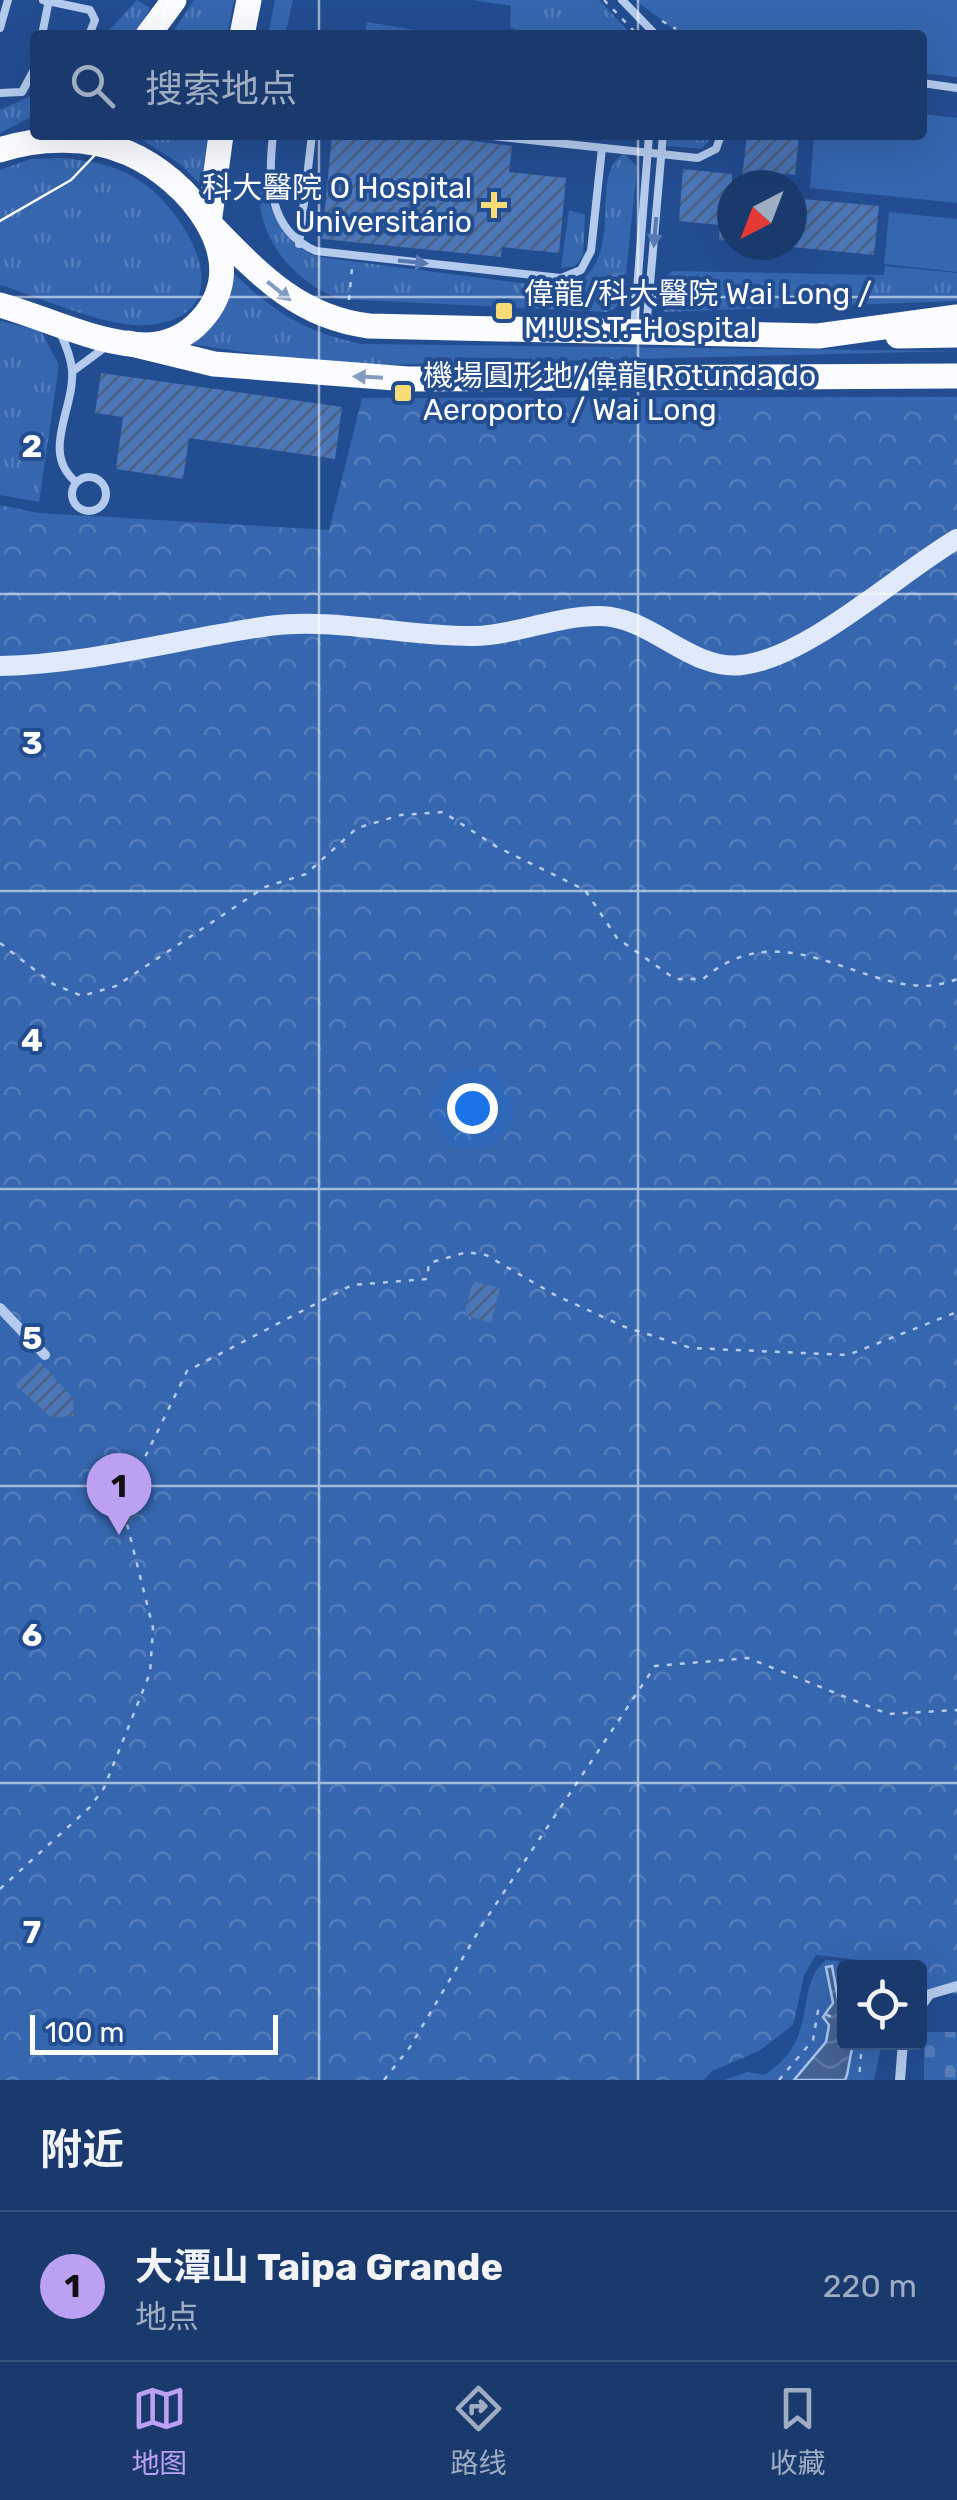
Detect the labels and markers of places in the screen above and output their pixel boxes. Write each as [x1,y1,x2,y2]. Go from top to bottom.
place label: 科大醫院 O Hospital Universitário [202,170,472,240]
marker: 科大醫院 O Hospital Universitário [481,192,507,218]
place label: 偉龍/科大醫院 Wai Long / M.U.S.T.-Hospital [524,276,872,346]
marker: 偉龍/科大醫院 Wai Long / M.U.S.T.-Hospital [493,300,515,322]
place label: 機場圓形地/偉龍 Rotunda do Aeroporto / Wai Long [423,358,816,428]
marker: 機場圓形地/偉龍 Rotunda do Aeroporto / Wai Long [392,382,414,404]
pin: 1 [86,1452,152,1535]

